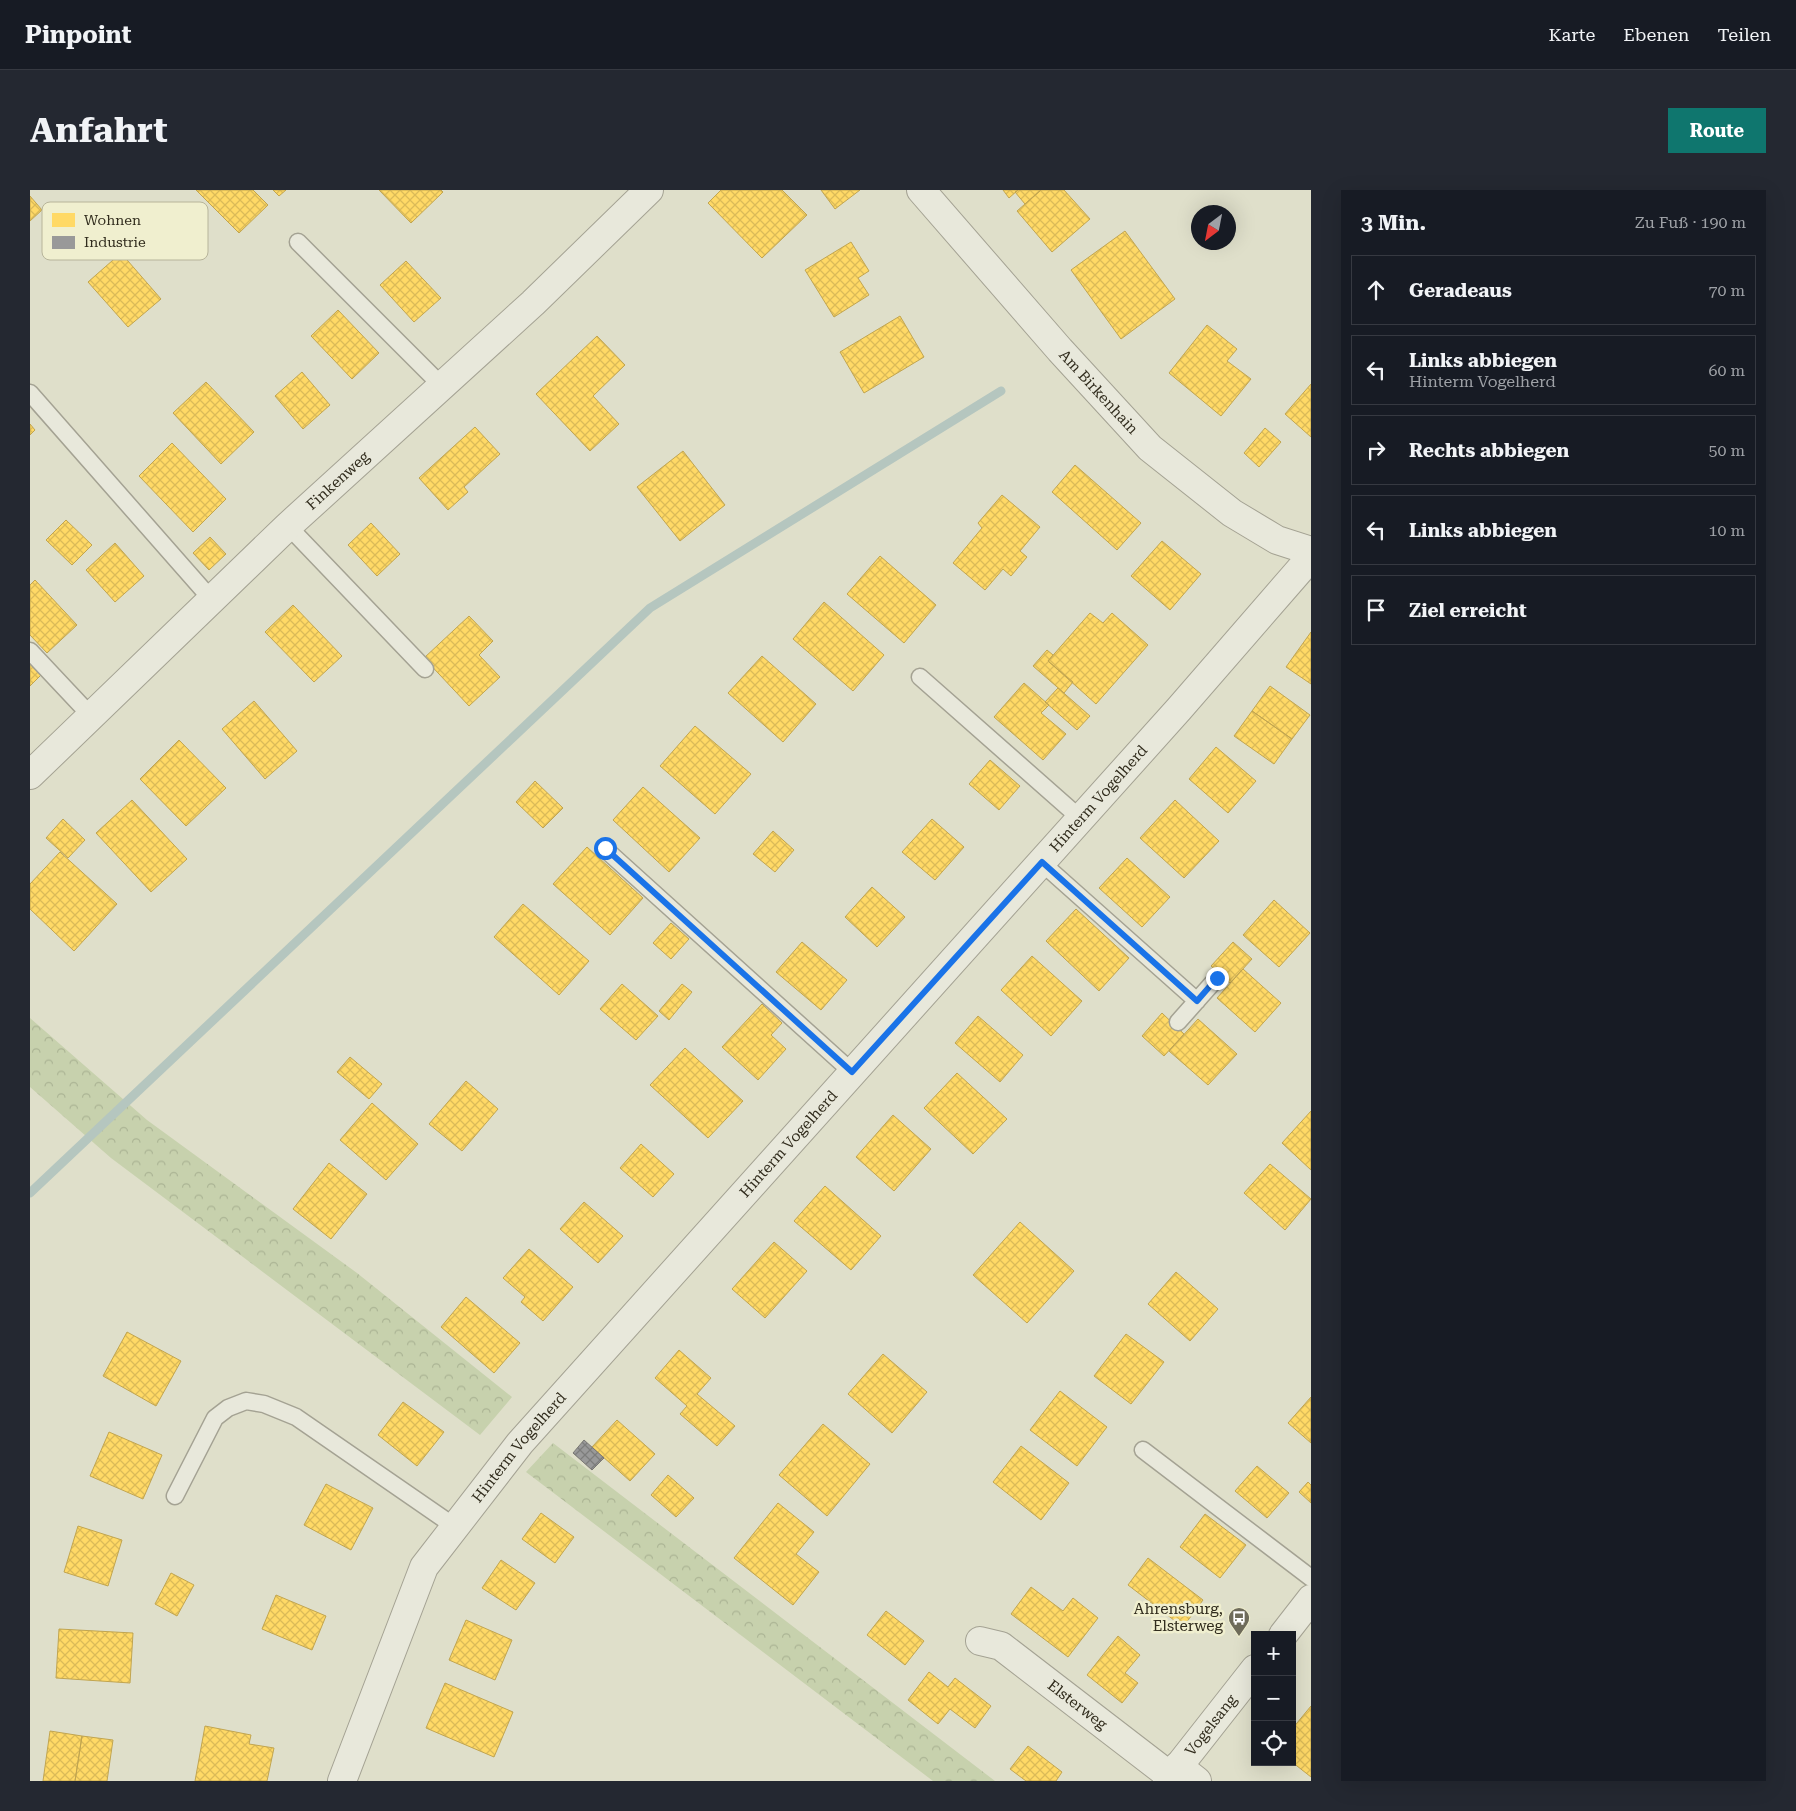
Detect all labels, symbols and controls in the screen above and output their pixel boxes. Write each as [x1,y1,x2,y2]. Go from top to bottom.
text: Pinpoint [25,21,131,49]
text: Karte [1549,24,1595,45]
text: Ebenen [1623,24,1689,45]
text: Teilen [1717,24,1771,45]
button: Route [1668,108,1766,153]
text: Anfahrt [30,110,168,151]
legend [42,202,208,260]
north arrow [1191,205,1236,250]
text: 3 Min. [1361,211,1426,235]
text: Wohnen [84,212,141,228]
text: Zu Fuß · 190 m [1635,213,1746,232]
text: Industrie [84,234,146,250]
icon: ahead [1362,276,1390,304]
text: Geradeaus [1409,279,1512,302]
text: 70 m [1708,281,1745,300]
street label: Am Birkenhain [1055,346,1142,438]
text: Links abbiegen [1409,349,1557,372]
icon: left [1362,356,1390,384]
text: 60 m [1708,361,1745,380]
text: Hinterm Vogelherd [1409,372,1556,391]
icon: right [1362,436,1390,464]
text: Rechts abbiegen [1409,439,1569,462]
text: 50 m [1708,441,1745,460]
street label: Finkenweg [303,447,373,514]
icon: left [1362,516,1390,544]
text: Links abbiegen [1409,519,1557,542]
text: 10 m [1708,521,1745,540]
icon: arrive [1362,596,1390,624]
text: Ziel erreicht [1409,599,1527,622]
street label: Hinterm Vogelherd [1046,741,1151,856]
route start [594,837,617,860]
route end [1206,967,1229,990]
street label: Hinterm Vogelherd [736,1086,841,1201]
street label: Hinterm Vogelherd [468,1388,570,1506]
place label: Ahrensburg, Elsterweg [1134,1600,1223,1635]
bus stop icon: Ahrensburg, Elsterweg [1227,1606,1251,1637]
map controls [1251,1631,1296,1766]
button: + [1251,1631,1296,1676]
street label: Elsterweg [1044,1676,1111,1734]
button: − [1251,1676,1296,1721]
street label: Vogelsang [1181,1690,1241,1759]
button: locate [1251,1721,1296,1766]

